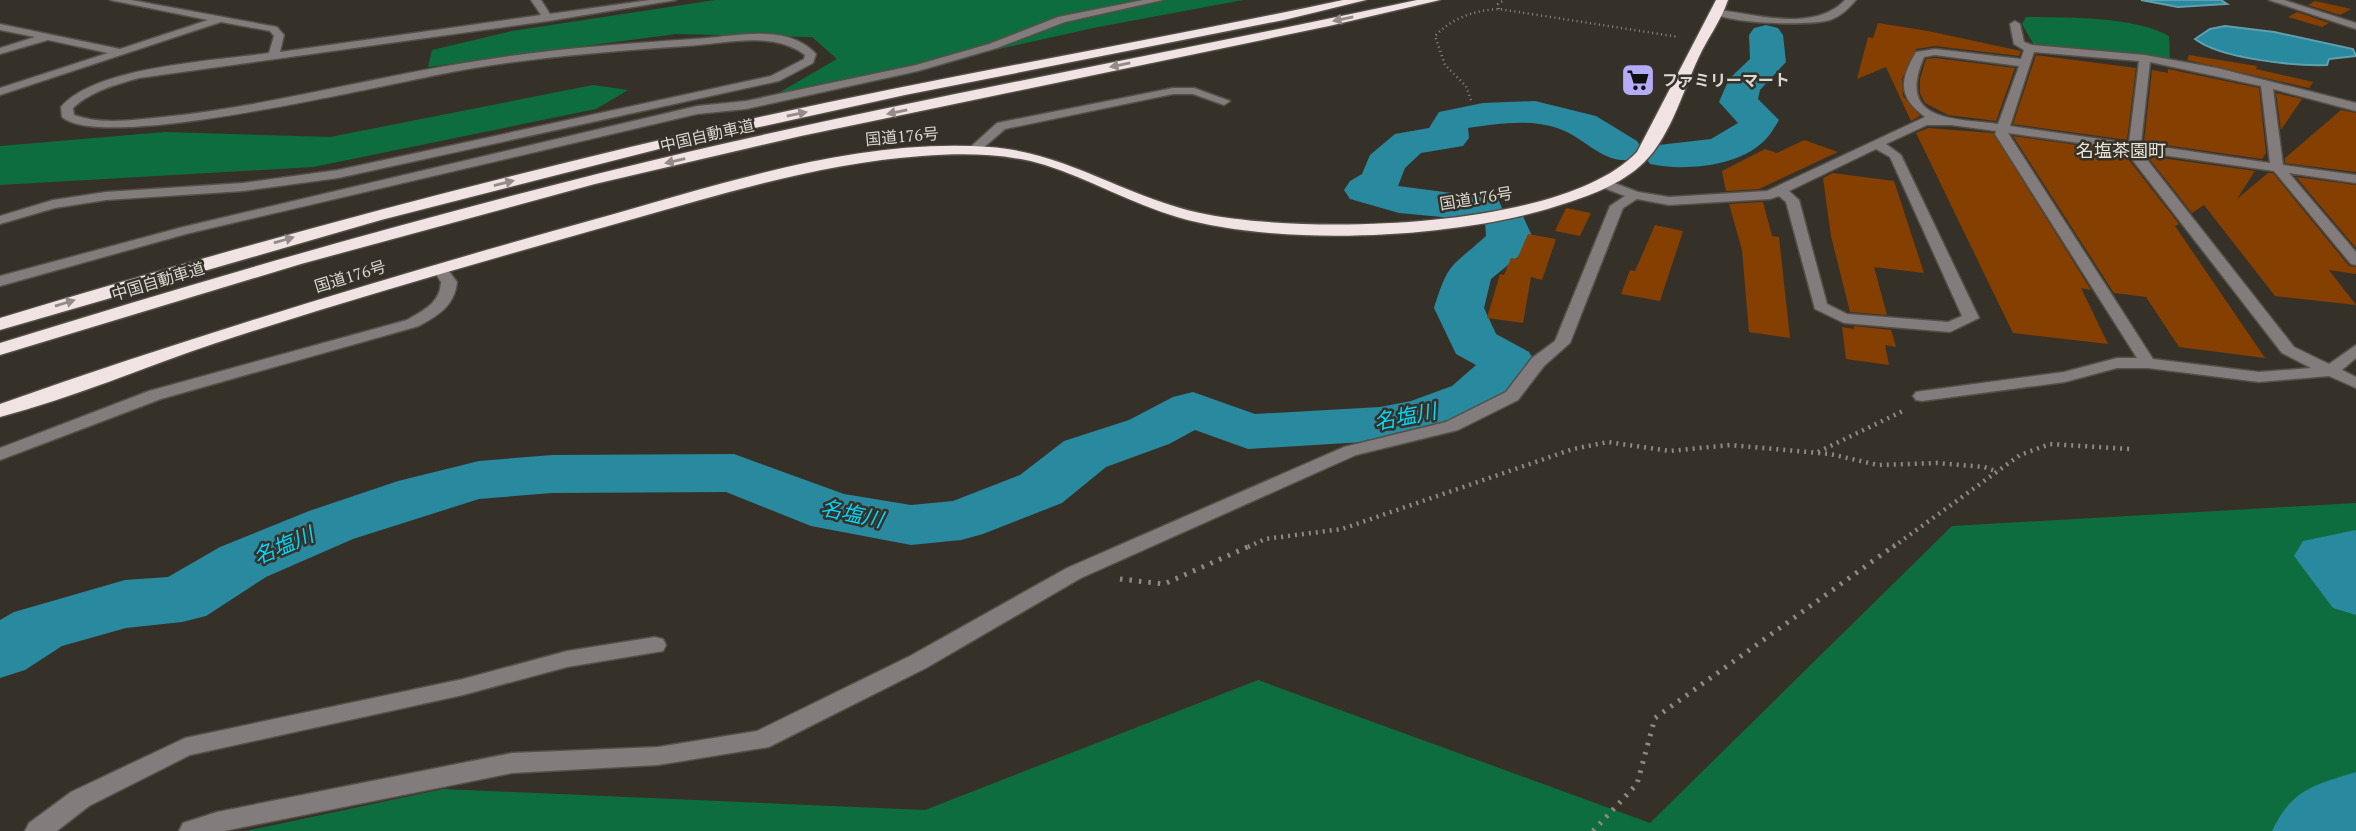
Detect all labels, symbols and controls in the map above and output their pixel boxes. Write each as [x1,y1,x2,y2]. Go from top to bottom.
one-way arrow [1332,14,1354,25]
one-way arrow [1109,60,1131,71]
supermarket icon: ファミリーマート [1619,61,1657,99]
place label: ファミリーマート [1662,69,1790,91]
one-way arrow [886,106,908,117]
one-way arrow [786,109,808,120]
street label: 中国自動車道 [658,113,756,157]
street label: 国道176号 [864,122,940,150]
district label: 名塩茶園町 [2076,138,2166,162]
one-way arrow [664,155,686,166]
one-way arrow [493,177,515,188]
street label: 国道176号 [1438,181,1514,215]
one-way arrow [273,234,295,245]
street label: 国道176号 [312,255,388,297]
street label: 中国自動車道 [109,256,207,306]
one-way arrow [55,298,76,308]
water label: 名塩川 [1371,396,1441,436]
water label: 名塩川 [818,493,888,534]
water label: 名塩川 [249,519,319,570]

